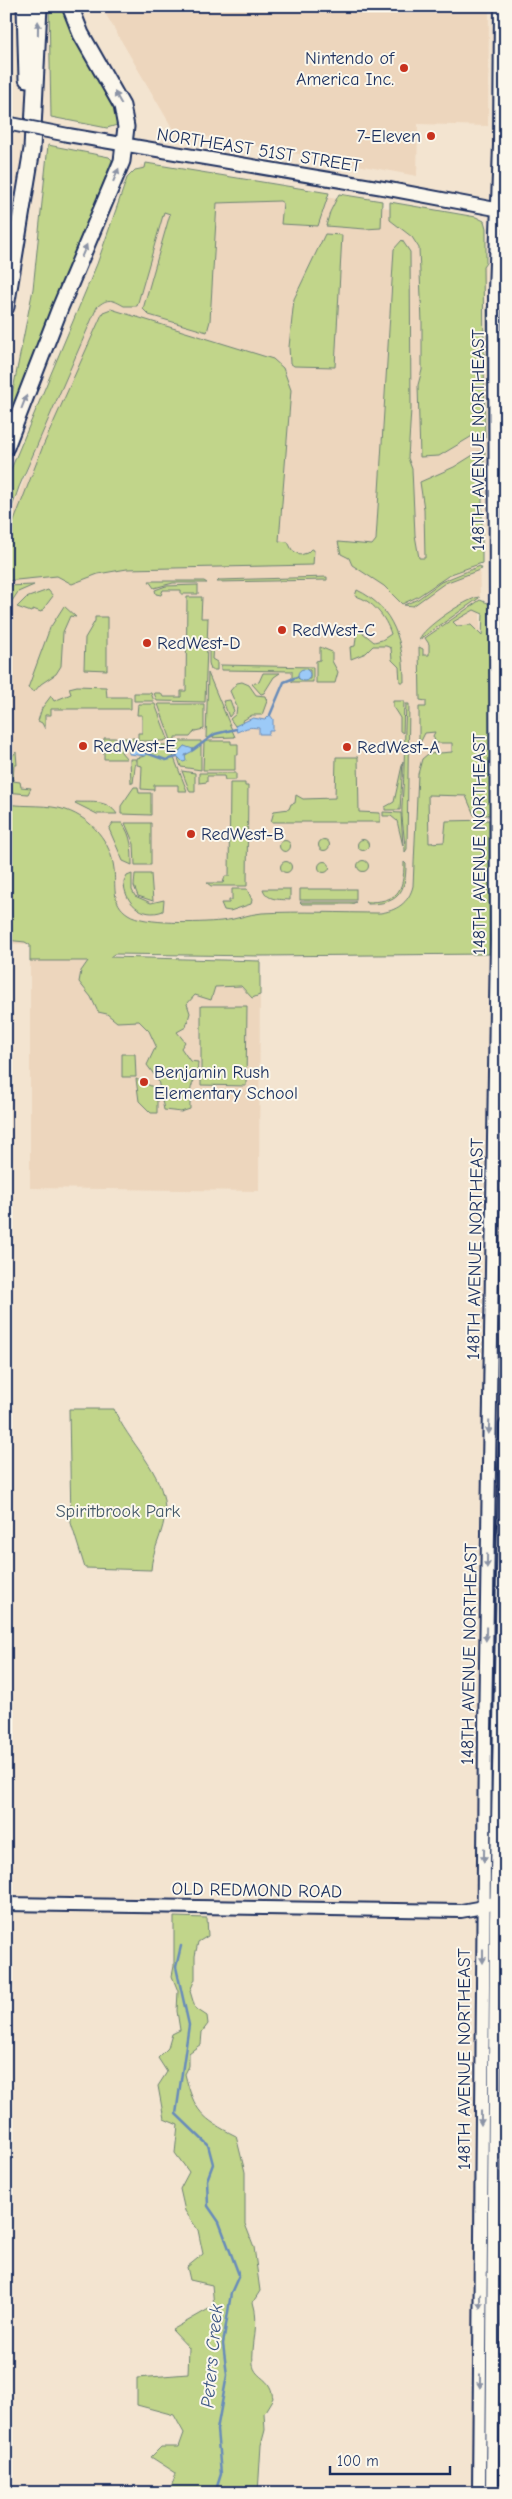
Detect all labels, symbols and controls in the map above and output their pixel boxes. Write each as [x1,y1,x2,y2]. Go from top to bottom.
one-way arrow [34,20,42,36]
place label: Nintendo of America Inc. [296,48,395,90]
marker: Nintendo of America Inc. [398,62,410,74]
one-way arrow [113,92,122,105]
street label: NORTHEAST 51ST STREET [155,124,363,177]
place label: 7-Eleven [357,126,421,147]
marker: 7-Eleven [425,130,437,142]
one-way arrow [112,168,120,182]
one-way arrow [81,244,89,258]
street label: 148TH AVENUE NORTHEAST [468,328,489,551]
one-way arrow [21,394,28,409]
place label: RedWest-C [292,620,375,641]
marker: RedWest-C [276,624,288,636]
place label: RedWest-D [157,633,241,654]
marker: RedWest-D [141,637,153,649]
street label: 148TH AVENUE NORTHEAST [469,732,490,955]
place label: RedWest-E [93,736,176,757]
place label: RedWest-A [357,737,440,758]
marker: RedWest-E [77,740,89,752]
marker: RedWest-A [341,741,353,753]
place label: RedWest-B [201,824,285,845]
marker: RedWest-B [185,828,197,840]
place label: Benjamin Rush Elementary School [154,1062,298,1104]
marker: Benjamin Rush Elementary School [138,1076,150,1088]
street label: 148TH AVENUE NORTHEAST [463,1137,488,1360]
one-way arrow [485,1420,493,1436]
park label: Spiritbrook Park [56,1501,181,1522]
street label: 148TH AVENUE NORTHEAST [457,1542,482,1765]
one-way arrow [483,1554,491,1570]
one-way arrow [482,1627,490,1643]
one-way arrow [480,1847,488,1863]
street label: OLD REDMOND ROAD [172,1879,342,1902]
street label: 148TH AVENUE NORTHEAST [454,1947,475,2170]
one-way arrow [479,1948,487,1964]
one-way arrow [477,2110,485,2126]
one-way arrow [476,2293,484,2309]
water label: Peters Creek [197,2303,228,2409]
one-way arrow [475,2374,483,2390]
scale bar [330,2444,450,2476]
text: 100 m [337,2452,379,2470]

